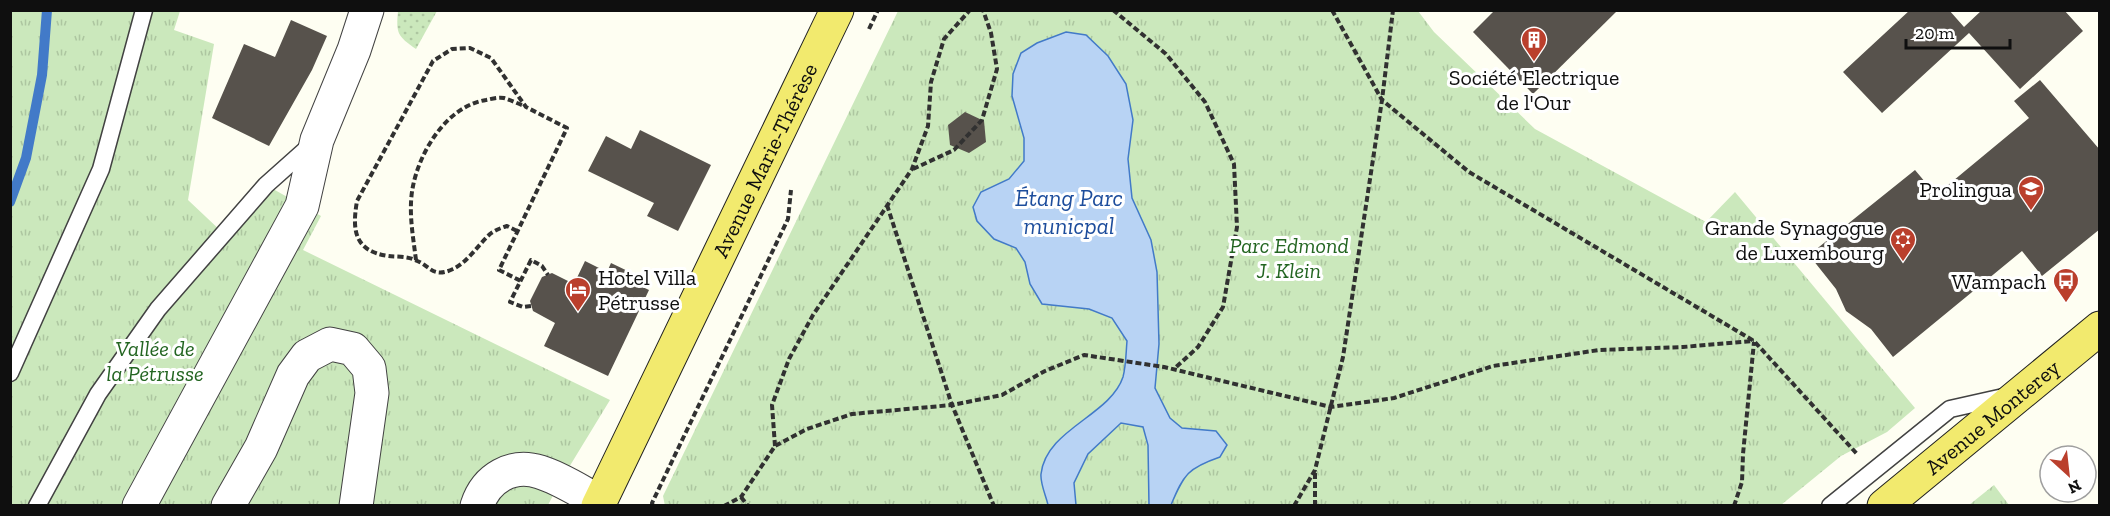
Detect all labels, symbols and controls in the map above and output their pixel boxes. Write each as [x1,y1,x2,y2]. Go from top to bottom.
scale bar [1906,12,2010,50]
text: 20 m [1915,22,1955,44]
building icon: Société Electrique de l'Our [1519,25,1549,63]
street label: Avenue Marie-Thérèse [706,59,823,262]
place label: Société Electrique de l'Our [1449,64,1619,116]
school or university icon: Prolingua [2016,174,2046,212]
place label: Prolingua [1919,176,2012,203]
water label: Étang Parc municpal [1015,183,1123,240]
place label: Grande Synagogue de Luxembourg [1705,214,1884,266]
synagogue icon: Grande Synagogue de Luxembourg [1888,225,1918,263]
park label: Parc Edmond J. Klein [1229,232,1349,284]
place label: Hotel Villa Pétrusse [598,264,697,316]
bus stop icon: Wampach [2051,266,2081,304]
place label: Wampach [1952,268,2047,295]
hotel icon: Hotel Villa Pétrusse [563,275,593,313]
park label: Vallée de la Pétrusse [106,335,204,387]
street label: Avenue Monterey [1919,353,2065,480]
north arrow [2038,444,2098,504]
text: N [2065,476,2084,498]

